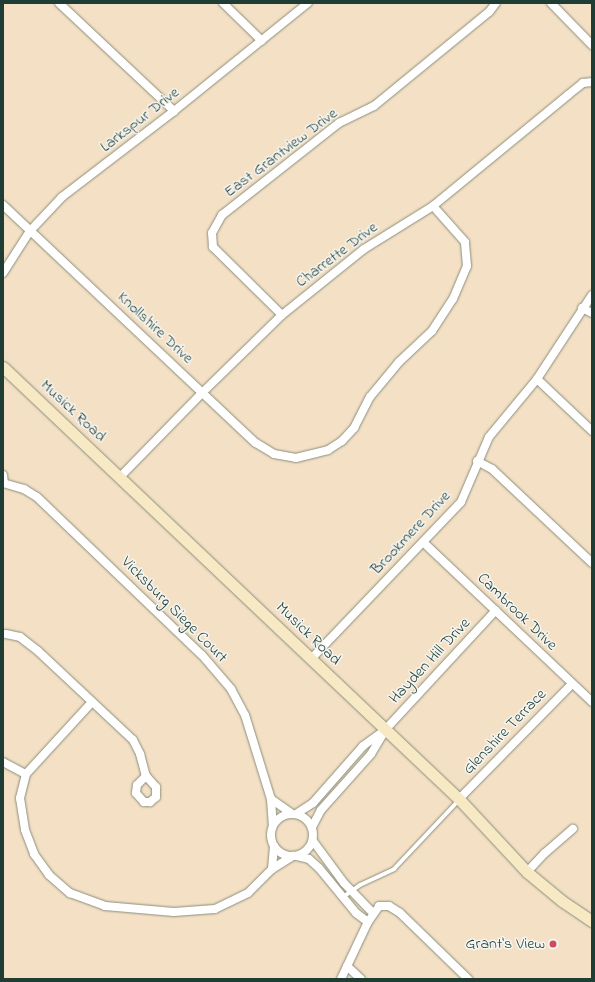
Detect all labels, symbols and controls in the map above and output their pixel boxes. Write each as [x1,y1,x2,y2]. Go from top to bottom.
street label: Larkspur Drive [97,83,183,157]
street label: East Grantview Drive [221,104,341,202]
street label: Charrette Drive [292,218,382,292]
street label: Knollshire Drive [113,288,197,368]
street label: Musick Road [36,376,110,446]
street label: Brookmere Drive [367,487,455,579]
street label: Vicksburg Siege Court [117,553,231,667]
street label: Cambrook Drive [473,569,561,655]
street label: Musick Road [272,598,344,670]
street label: Hayden Hill Drive [385,614,475,708]
street label: Glenshire Terrace [459,685,551,779]
place label: Grant's View [465,934,545,954]
marker: Grant's View [548,939,558,949]

